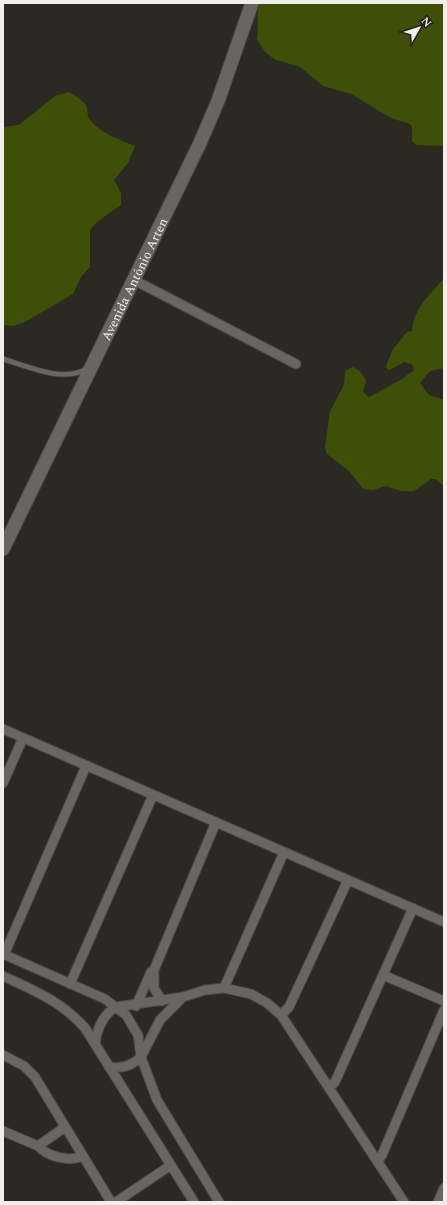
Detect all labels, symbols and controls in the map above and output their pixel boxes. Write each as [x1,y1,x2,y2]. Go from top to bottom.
north arrow [399,8,439,48]
text: N [417,13,436,31]
street label: Avenida Antônio Arten [96,214,173,344]

